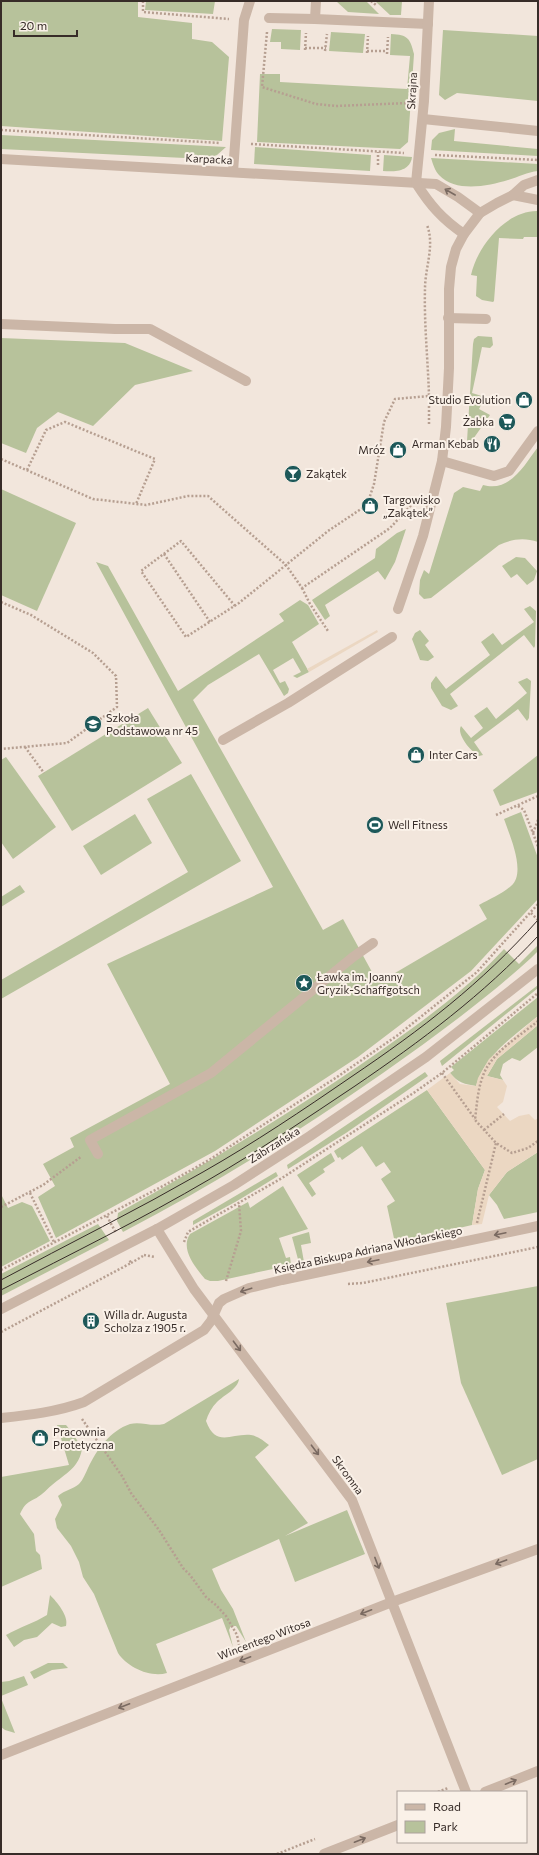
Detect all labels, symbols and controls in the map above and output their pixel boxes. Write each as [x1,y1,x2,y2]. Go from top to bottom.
scale bar [14,12,77,38]
text: 20 m [20,18,47,32]
street label: Skrajna [404,72,419,110]
street label: Karpacka [185,151,233,166]
one-way arrow [444,188,456,196]
shop icon: Studio Evolution [514,390,534,410]
place label: Studio Evolution [429,393,511,406]
supermarket icon: Żabka [497,412,517,432]
place label: Żabka [463,414,494,428]
restaurant icon: Arman Kebab [482,434,502,454]
place label: Arman Kebab [412,437,479,450]
shop icon: Mróz [388,440,408,460]
place label: Mróz [358,443,386,456]
bar icon: Zakątek [283,464,303,484]
place label: Zakątek [306,467,347,480]
place label: Targowisko „Zakątek” [383,493,441,519]
shop icon: Targowisko „Zakątek” [360,496,380,516]
place label: Szkoła Podstawowa nr 45 [106,711,198,737]
school or university icon: Szkoła Podstawowa nr 45 [83,714,103,734]
shop icon: Inter Cars [406,745,426,765]
place label: Inter Cars [429,748,478,761]
sports icon: Well Fitness [365,815,385,835]
place label: Well Fitness [388,818,448,831]
place label: Ławka im. Joanny Gryzik-Schaffgotsch [316,970,420,996]
place icon: Ławka im. Joanny Gryzik-Schaffgotsch [294,973,314,993]
street label: Zabrzańska [246,1124,302,1166]
street label: Księdza Biskupa Adriana Włodarskiego [273,1223,464,1276]
one-way arrow [494,1230,507,1238]
one-way arrow [366,1257,379,1265]
one-way arrow [240,1287,253,1294]
place label: Willa dr. Augusta Scholza z 1905 r. [104,1308,187,1334]
building icon: Willa dr. Augusta Scholza z 1905 r. [81,1311,101,1331]
one-way arrow [233,1340,241,1351]
place label: Pracownia Protetyczna [53,1425,114,1451]
shop icon: Pracownia Protetyczna [30,1428,50,1448]
one-way arrow [311,1445,319,1456]
street label: Skromna [330,1453,367,1497]
one-way arrow [374,1556,382,1568]
one-way arrow [496,1559,508,1567]
one-way arrow [361,1609,373,1617]
street label: Wincentego Witosa [216,1615,312,1662]
one-way arrow [240,1656,252,1664]
one-way arrow [118,1702,130,1710]
one-way arrow [505,1777,517,1785]
legend [397,1791,527,1843]
text: Road [433,1799,461,1813]
text: Park [433,1819,459,1833]
one-way arrow [354,1836,366,1844]

